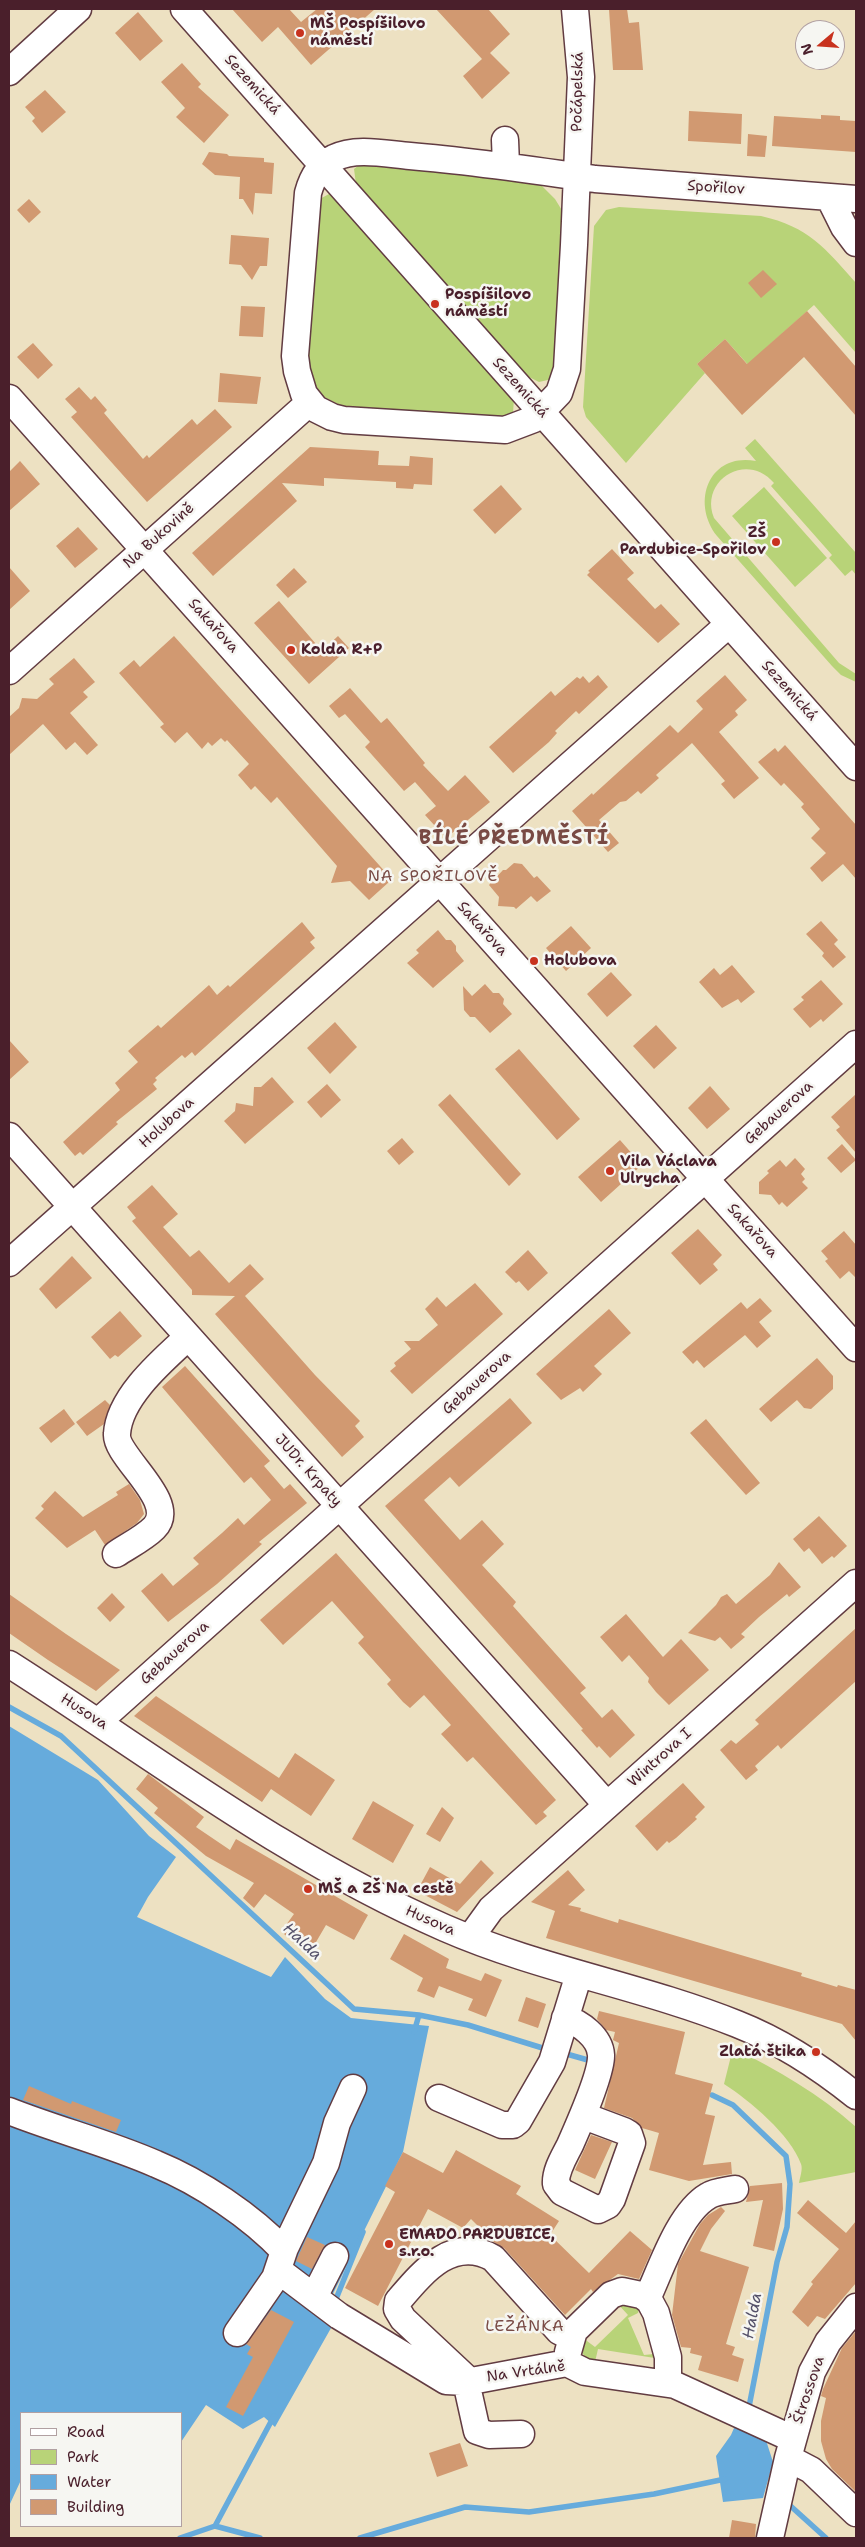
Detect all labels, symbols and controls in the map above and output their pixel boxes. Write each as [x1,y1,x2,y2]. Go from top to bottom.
place label: MŠ Pospíšilovo náměstí [310,15,425,50]
north arrow [795,20,845,70]
marker: MŠ Pospíšilovo náměstí [294,27,306,39]
text: N [796,41,817,57]
street label: Sezemická [220,51,284,119]
street label: Počápelská [568,52,588,132]
street label: Spořilov [687,177,745,199]
place label: Pospíšilovo náměstí [445,286,531,321]
marker: Pospíšilovo náměstí [429,298,441,310]
street label: Sezemická [488,354,552,422]
street label: Na Bukovině [120,499,198,573]
place label: ZŠ Pardubice-Spořilov [620,524,766,559]
marker: ZŠ Pardubice-Spořilov [770,536,782,548]
street label: Sakařova [184,595,242,657]
place label: Kolda R+P [301,641,382,659]
marker: Kolda R+P [285,644,297,656]
street label: Sezemická [757,657,821,725]
district label: BÍLÉ PŘEDMĚSTÍ [417,827,611,851]
district label: NA SPOŘILOVĚ [366,867,500,887]
street label: Sakařova [453,898,511,960]
place label: Holubova [544,952,617,970]
marker: Holubova [528,955,540,967]
street label: Gebauerova [741,1077,817,1149]
street label: Holubova [136,1094,198,1152]
place label: Vila Václava Ulrycha [620,1153,717,1188]
marker: Vila Václava Ulrycha [604,1165,616,1177]
street label: Sakařova [723,1200,781,1262]
street label: Gebauerova [439,1347,515,1419]
street label: JUDr. Krpaty [271,1431,345,1511]
street label: Gebauerova [137,1617,213,1689]
street label: Husova [57,1690,111,1734]
street label: Wintrova I [624,1725,696,1791]
place label: MŠ a ZŠ Na cestě [318,1880,454,1898]
marker: MŠ a ZŠ Na cestě [302,1883,314,1895]
street label: Husova [402,1902,458,1940]
water label: Halda [278,1919,326,1965]
place label: Zlatá štika [719,2043,806,2061]
marker: Zlatá štika [810,2046,822,2058]
place label: EMADO PARDUBICE, s.r.o. [399,2226,555,2261]
marker: EMADO PARDUBICE, s.r.o. [383,2238,395,2250]
water label: Halda [739,2291,767,2341]
district label: LEŽÁNKA [484,2317,566,2337]
street label: Štrossova [789,2354,829,2426]
street label: Na Vrtálně [486,2358,566,2386]
legend [20,2412,182,2527]
text: Road [67,2422,105,2442]
text: Park [67,2447,99,2467]
text: Water [67,2472,111,2492]
text: Building [67,2497,124,2517]

